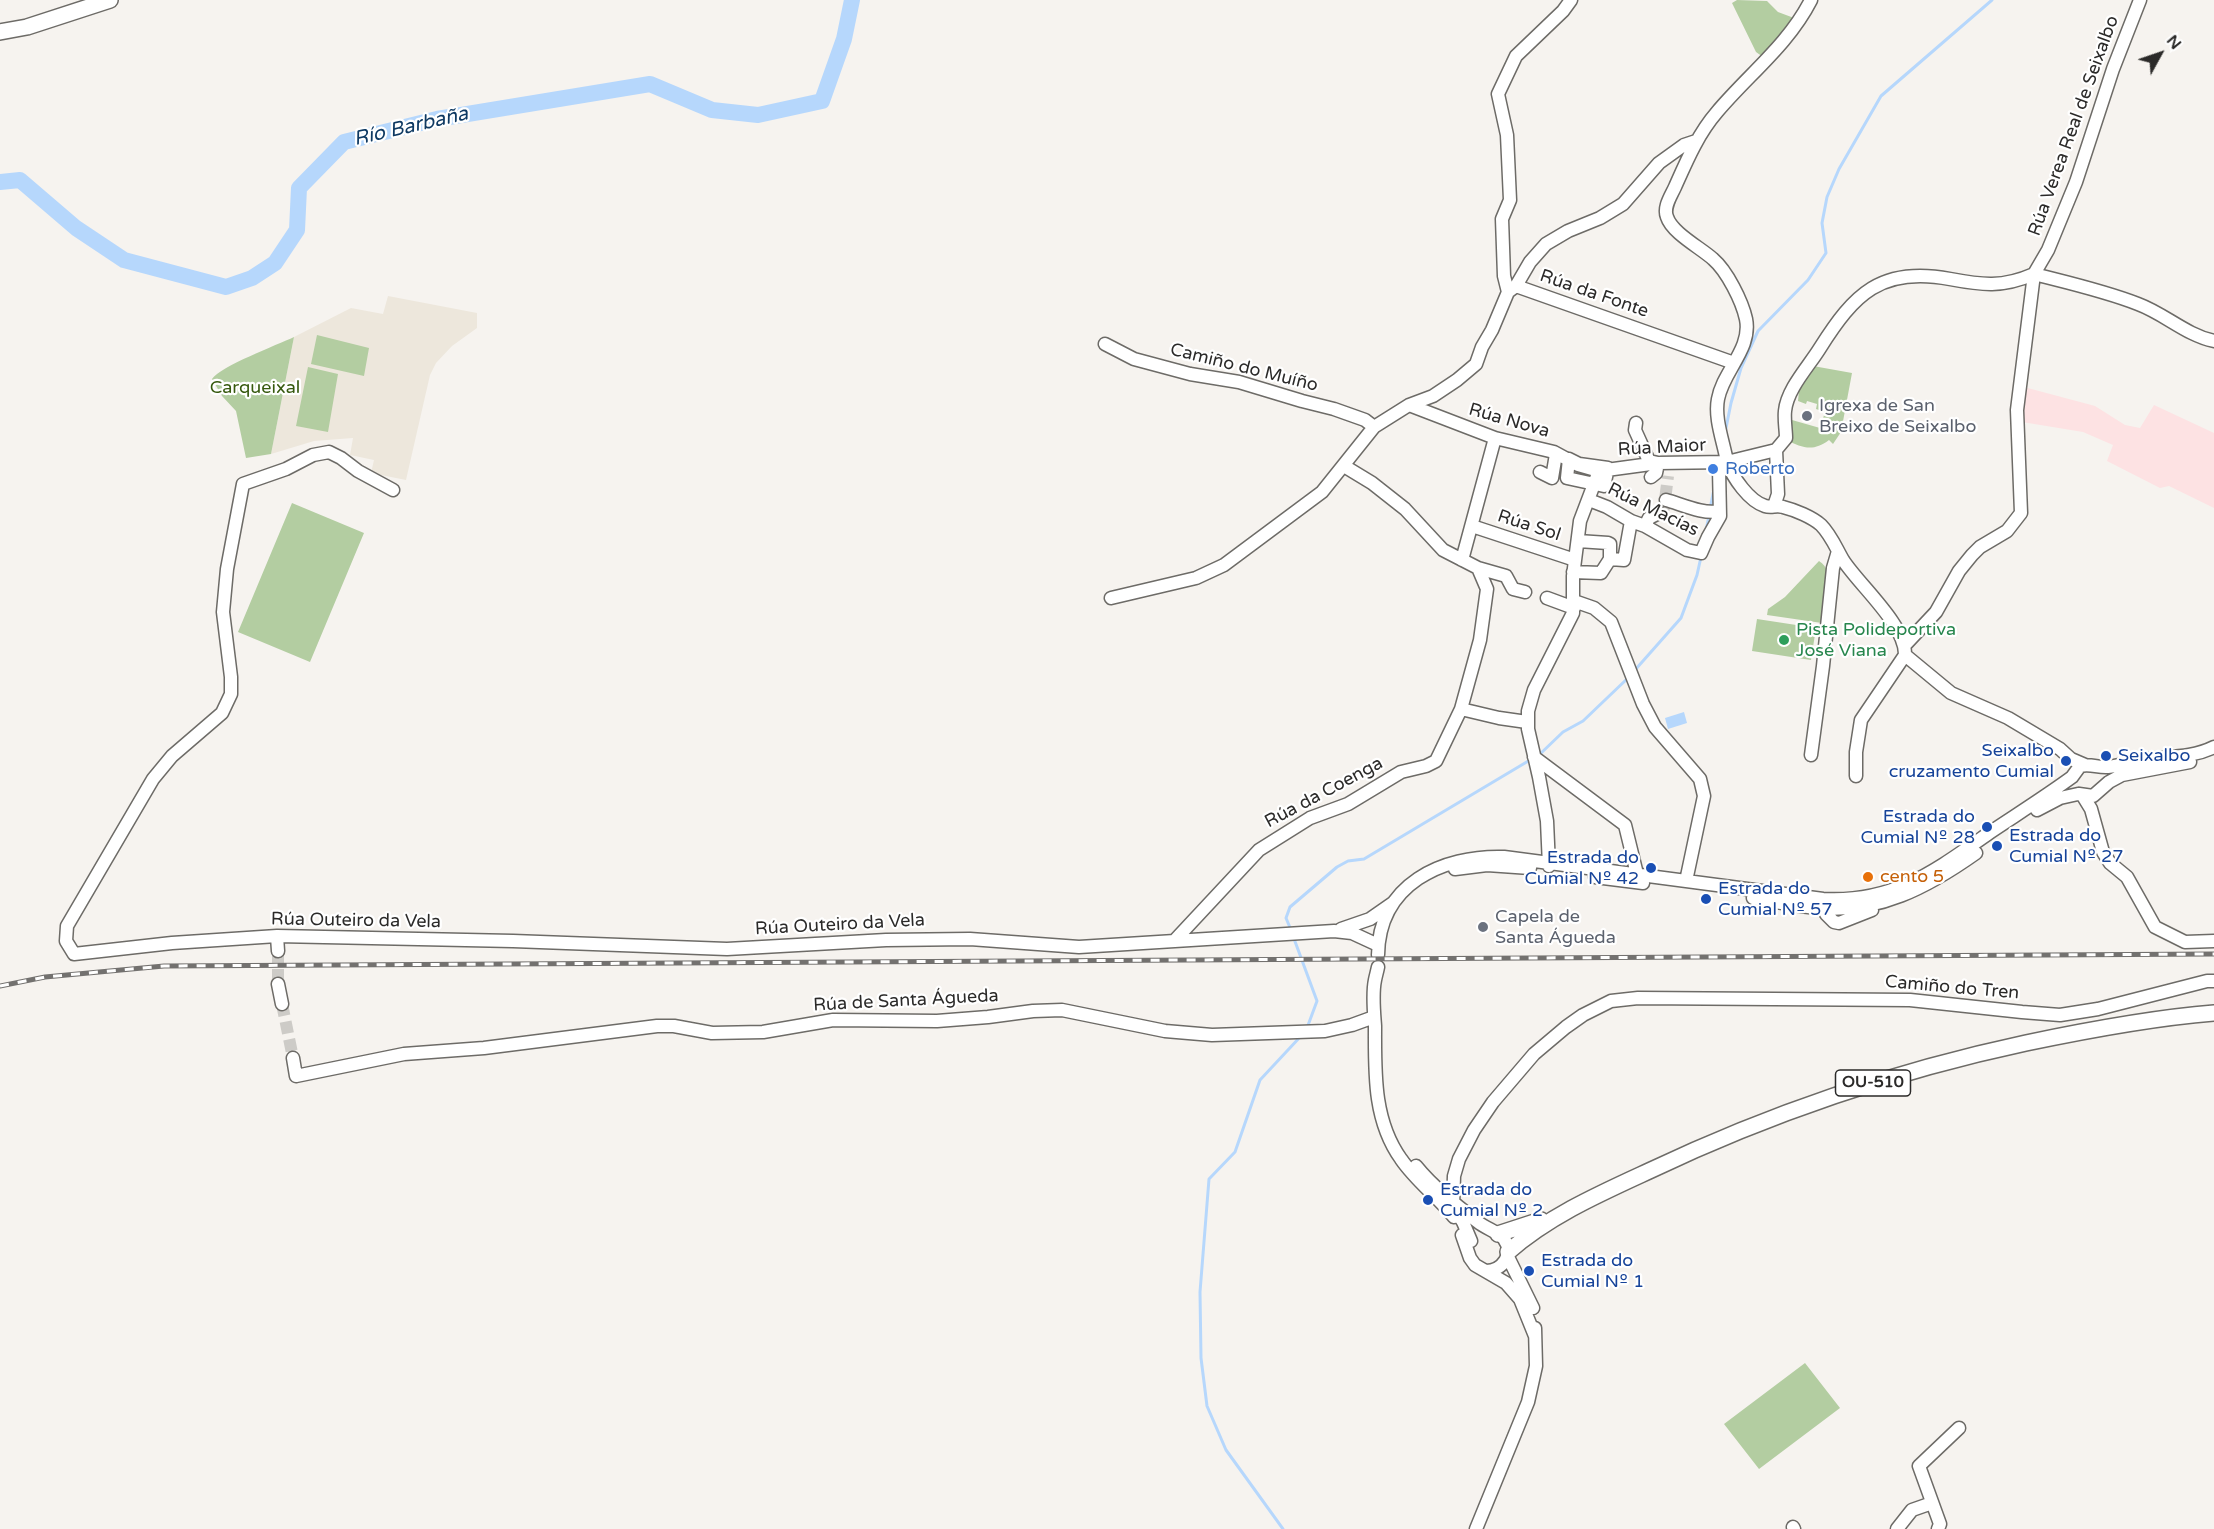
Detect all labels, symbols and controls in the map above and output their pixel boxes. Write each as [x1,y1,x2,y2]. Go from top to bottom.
street label: Rúa Verea Real de Seixalbo [2024,13,2124,239]
north arrow [2130,24,2190,84]
text: N [2162,31,2186,54]
water label: Río Barbaña [351,102,471,152]
street label: Rúa da Fonte [1537,265,1651,323]
street label: Camiño do Muíño [1168,339,1320,397]
park label: Carqueixal [210,377,300,399]
place label: Igrexa de San Breixo de Seixalbo [1819,395,1976,438]
street label: Rúa Nova [1466,399,1552,443]
marker: Igrexa de San Breixo de Seixalbo [1800,409,1814,423]
street label: Rúa Maior [1617,435,1707,461]
place label: Roberto [1725,458,1795,480]
marker: Roberto [1706,462,1720,476]
street label: Rúa Macías [1604,479,1702,541]
street label: Rúa Sol [1495,506,1563,546]
place label: Pista Polideportiva José Viana [1796,619,1956,662]
marker: Pista Polideportiva José Viana [1777,633,1791,647]
place label: Seixalbo cruzamento Cumial [1889,740,2054,783]
place label: Seixalbo [2118,745,2190,767]
marker: Seixalbo [2099,749,2113,763]
street label: Rúa da Coenga [1261,753,1387,833]
marker: Seixalbo cruzamento Cumial [2059,754,2073,768]
place label: Estrada do Cumial Nº 28 [1860,806,1975,848]
marker: Estrada do Cumial Nº 28 [1980,820,1994,834]
place label: Estrada do Cumial Nº 27 [2009,825,2124,868]
marker: Estrada do Cumial Nº 27 [1990,839,2004,853]
place label: Estrada do Cumial Nº 42 [1524,847,1639,890]
marker: Estrada do Cumial Nº 42 [1644,861,1658,875]
place label: cento 5 [1880,866,1944,888]
marker: cento 5 [1861,870,1875,884]
place label: Estrada do Cumial Nº 57 [1718,878,1833,920]
marker: Estrada do Cumial Nº 57 [1699,892,1713,906]
place label: Capela de Santa Águeda [1495,906,1616,948]
street label: Rúa Outeiro da Vela [271,909,441,933]
street label: Rúa Outeiro da Vela [754,910,926,940]
marker: Capela de Santa Águeda [1476,920,1490,934]
street label: Camiño do Tren [1884,971,2020,1005]
street label: Rúa de Santa Águeda [813,985,999,1017]
road number: OU-510 [1836,1070,1910,1096]
place label: Estrada do Cumial Nº 2 [1440,1179,1543,1222]
marker: Estrada do Cumial Nº 2 [1421,1193,1435,1207]
place label: Estrada do Cumial Nº 1 [1541,1250,1644,1292]
marker: Estrada do Cumial Nº 1 [1522,1264,1536,1278]

